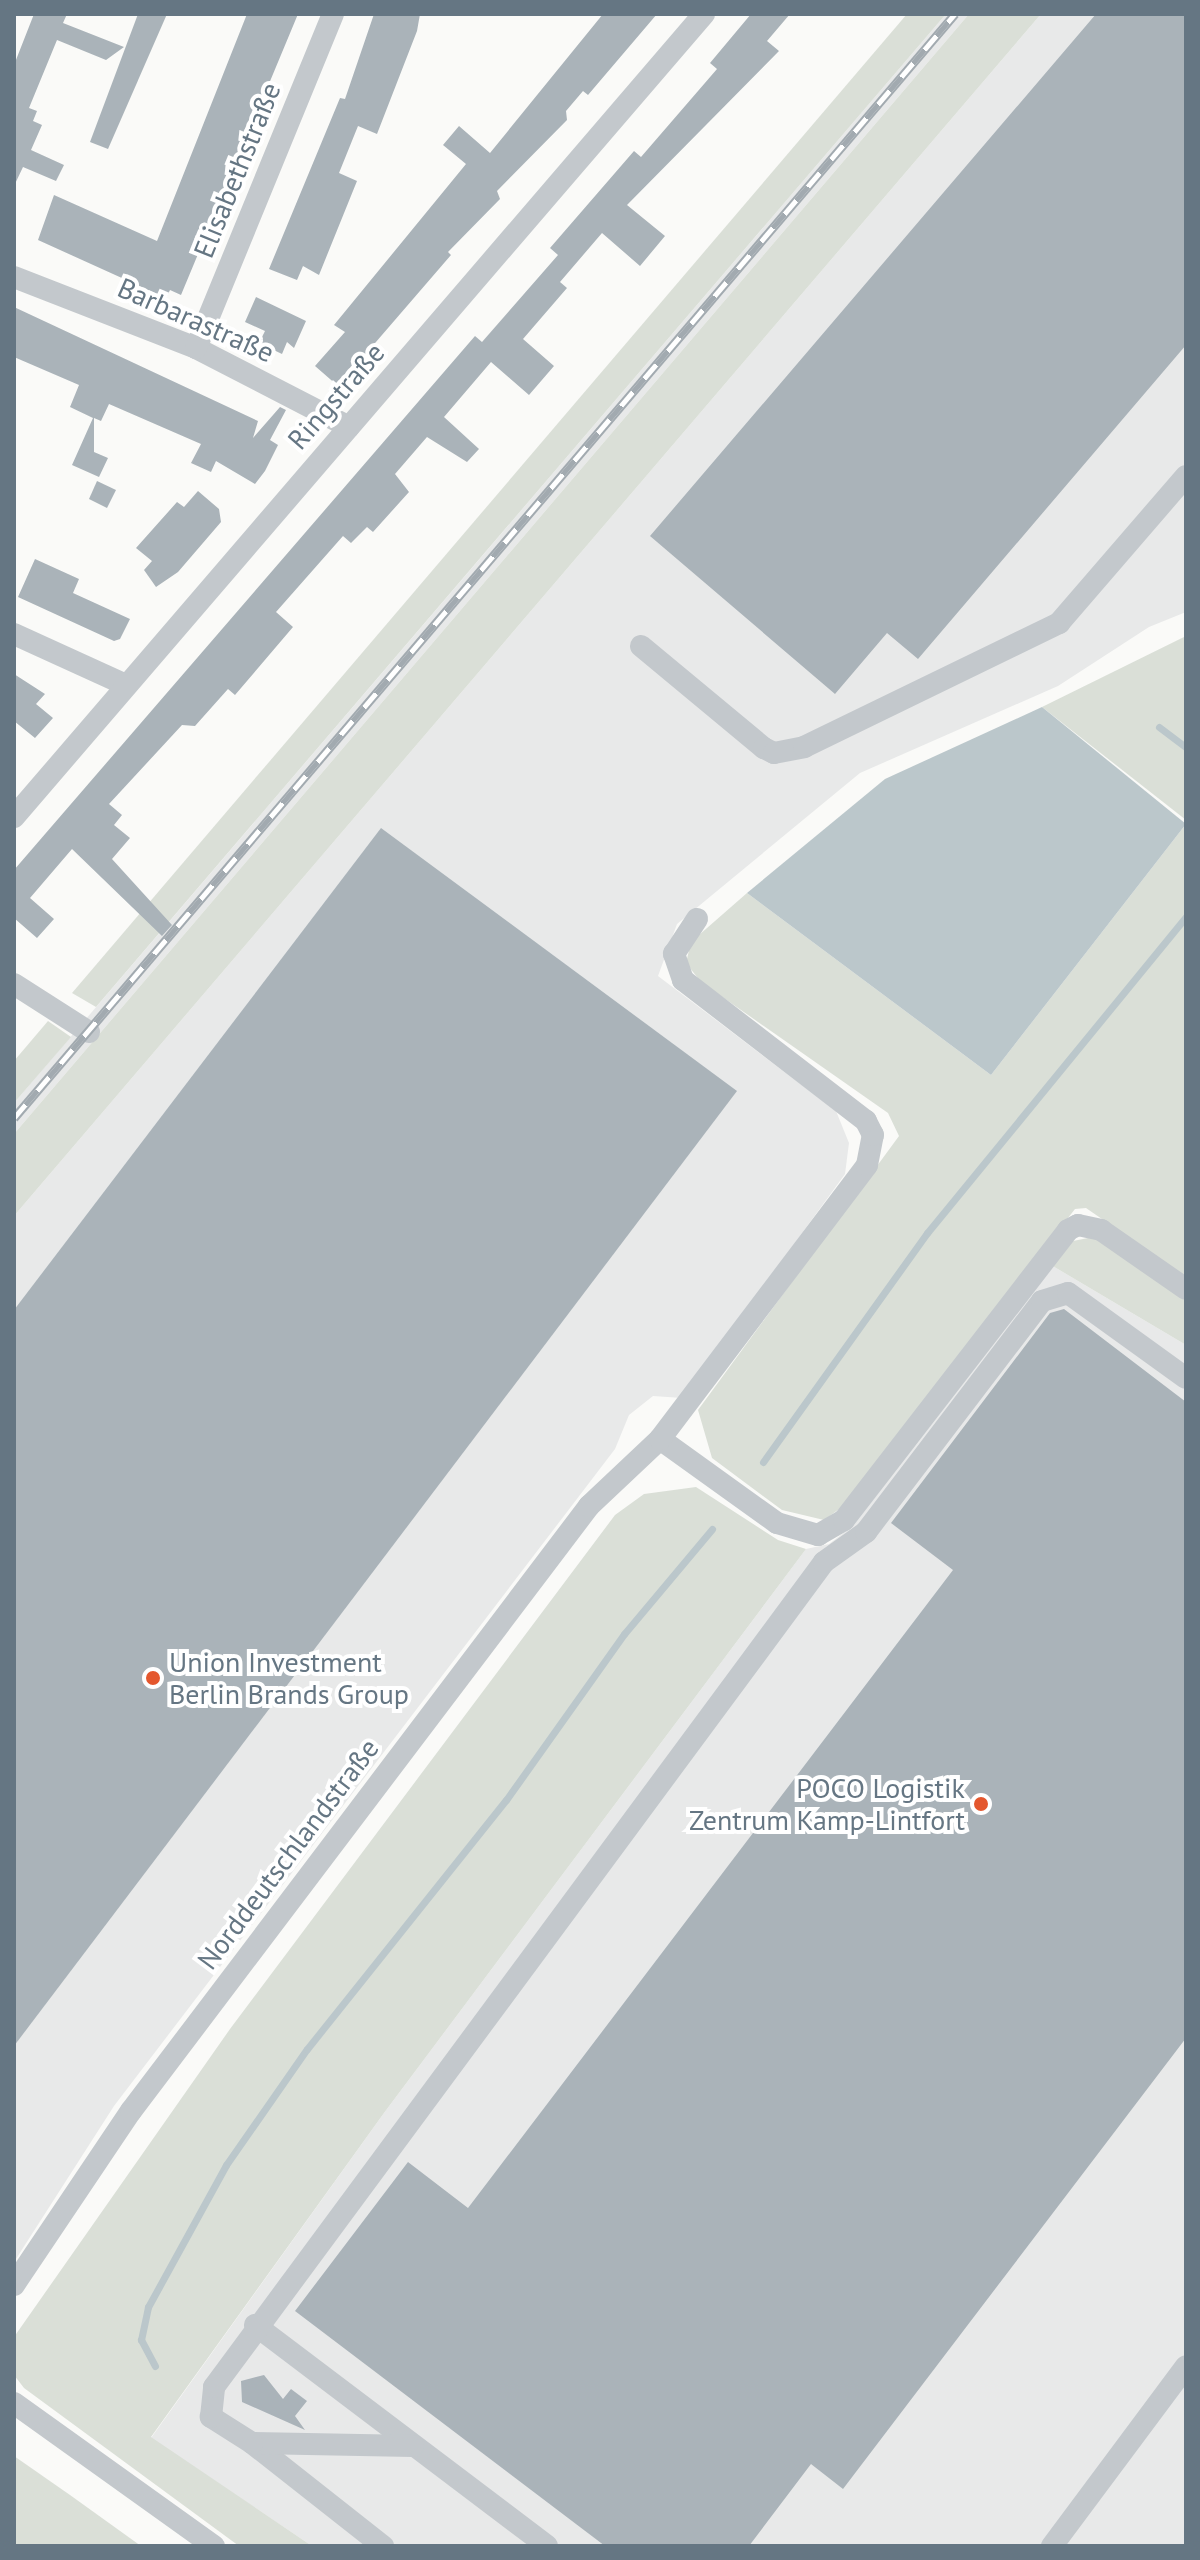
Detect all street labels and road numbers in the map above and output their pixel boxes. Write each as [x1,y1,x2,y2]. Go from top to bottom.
street label: Elisabethstraße [187,77,287,263]
street label: Barbarastraße [113,271,279,369]
street label: Ringstraße [281,336,391,456]
street label: Norddeutschlandstraße [190,1732,386,1976]

